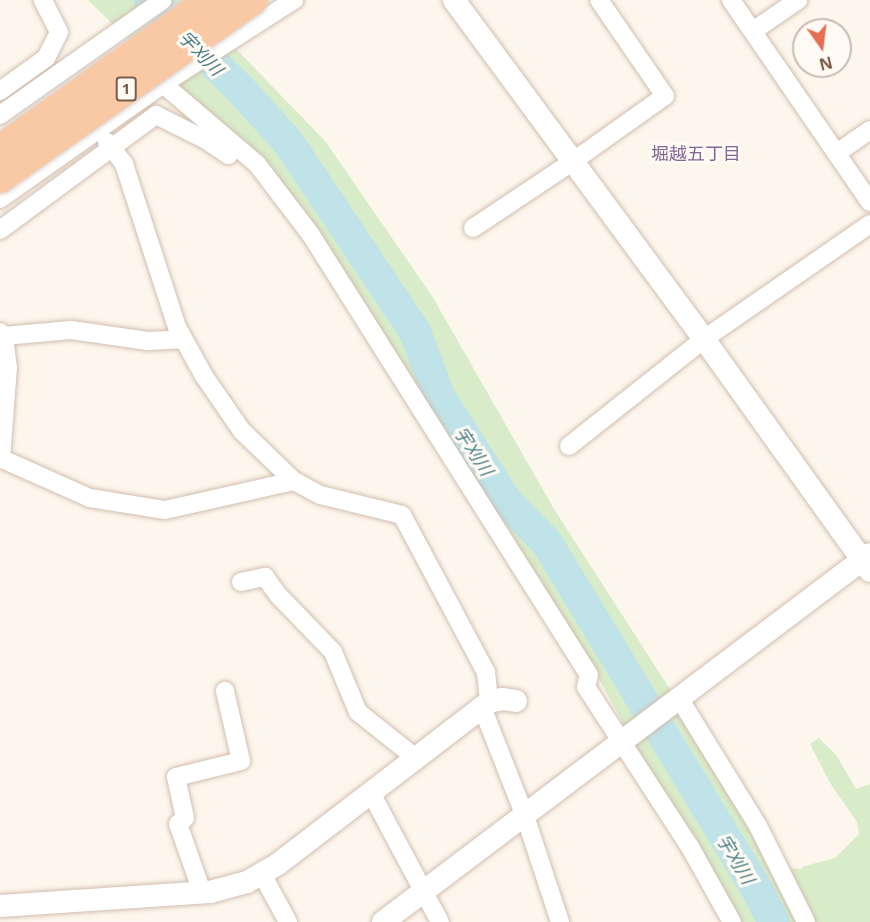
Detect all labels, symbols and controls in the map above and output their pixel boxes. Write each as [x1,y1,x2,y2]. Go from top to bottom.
north arrow [792,18,852,78]
water label: 宇刈川 [174,26,228,80]
text: N [817,51,835,76]
road number: 1 [116,77,136,101]
district label: 堀越五丁目 [651,142,741,164]
water label: 宇刈川 [450,422,498,480]
water label: 宇刈川 [713,830,759,888]

